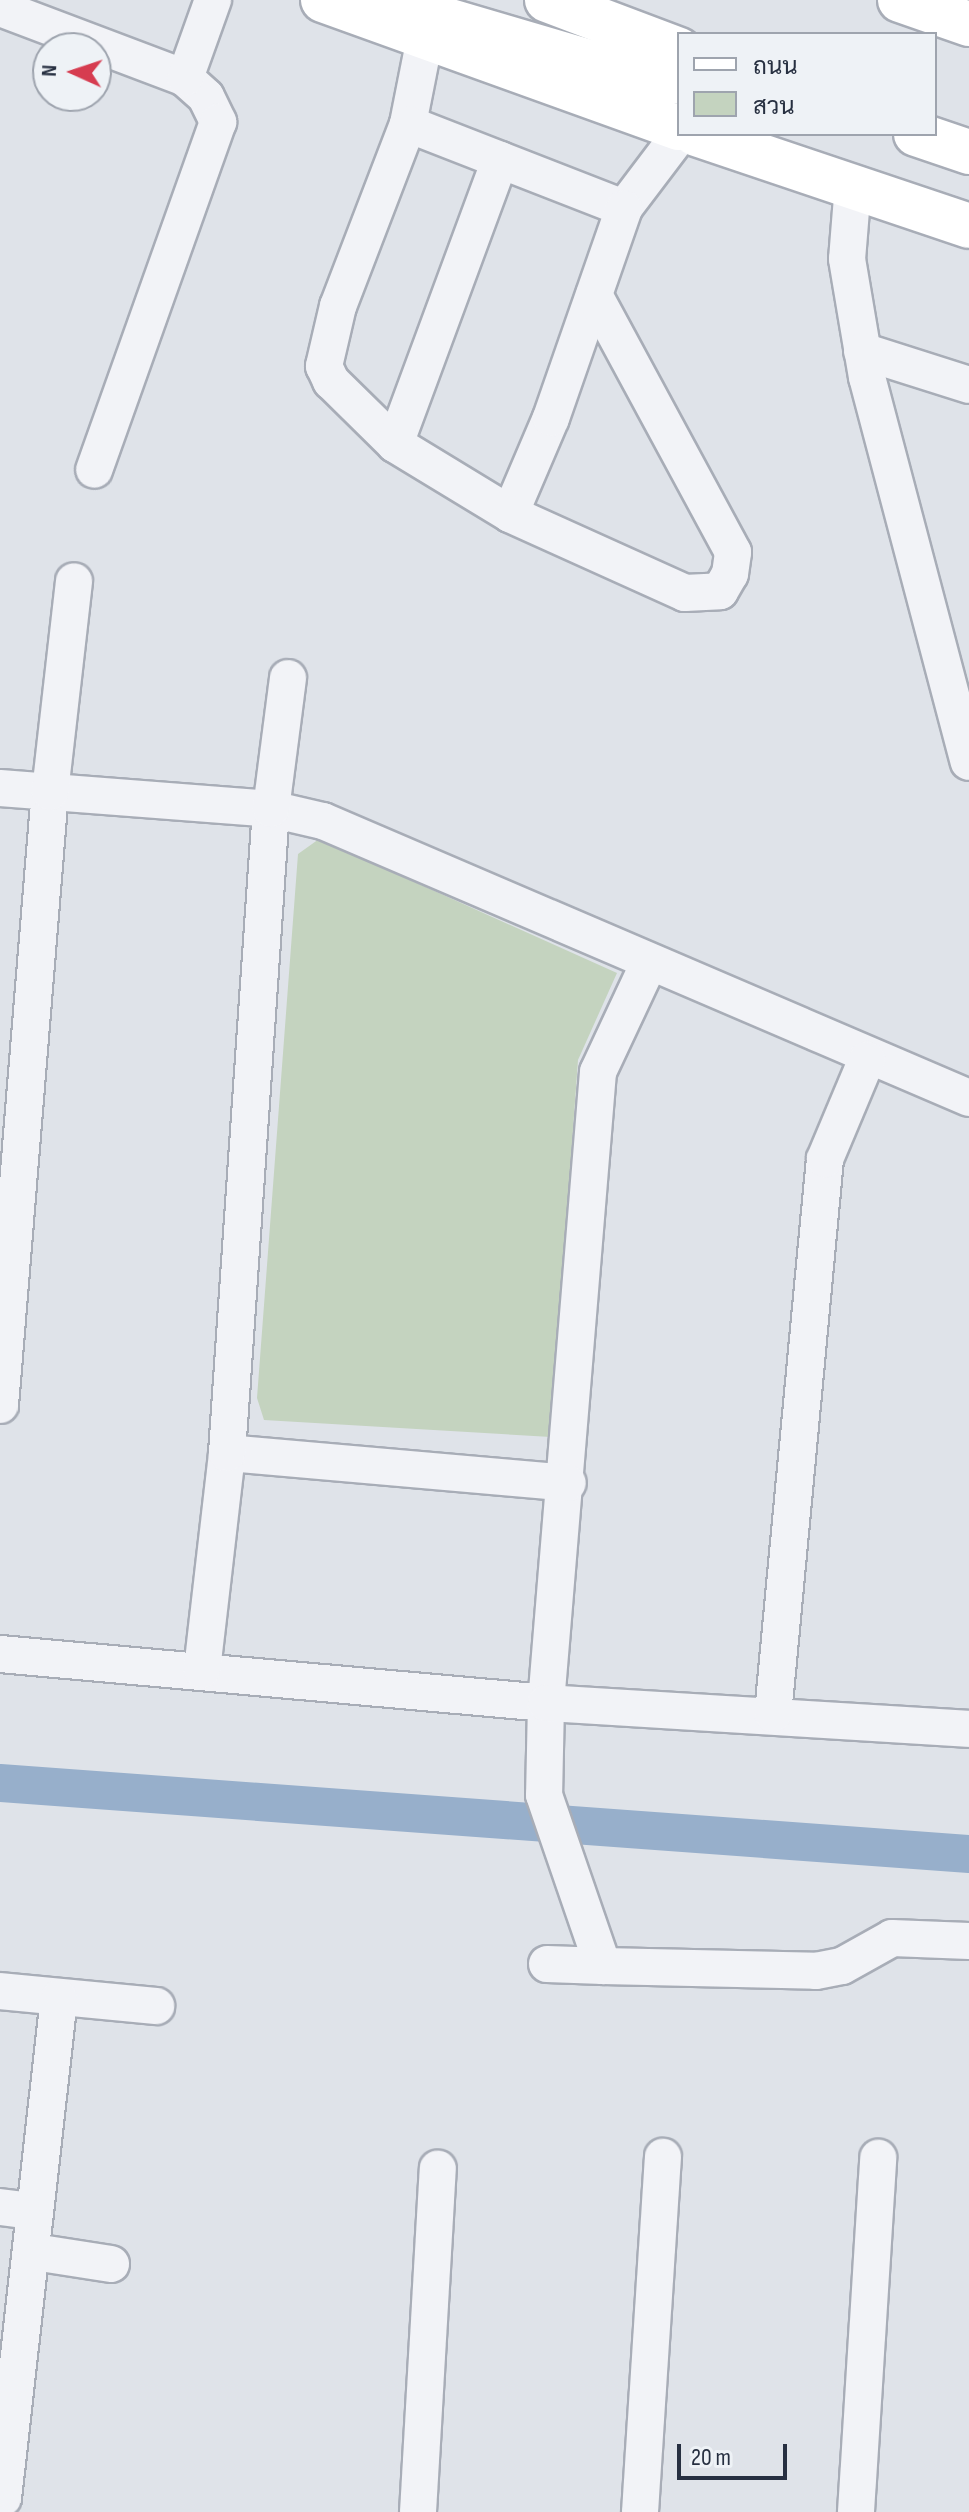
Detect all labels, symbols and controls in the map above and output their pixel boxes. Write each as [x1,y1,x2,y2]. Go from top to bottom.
north arrow [32,32,112,112]
legend [677,32,937,136]
text: ถนน [753,52,798,81]
text: N [36,64,63,77]
text: สวน [753,92,795,121]
scale bar [681,2428,791,2478]
text: 20 m [691,2443,731,2472]

